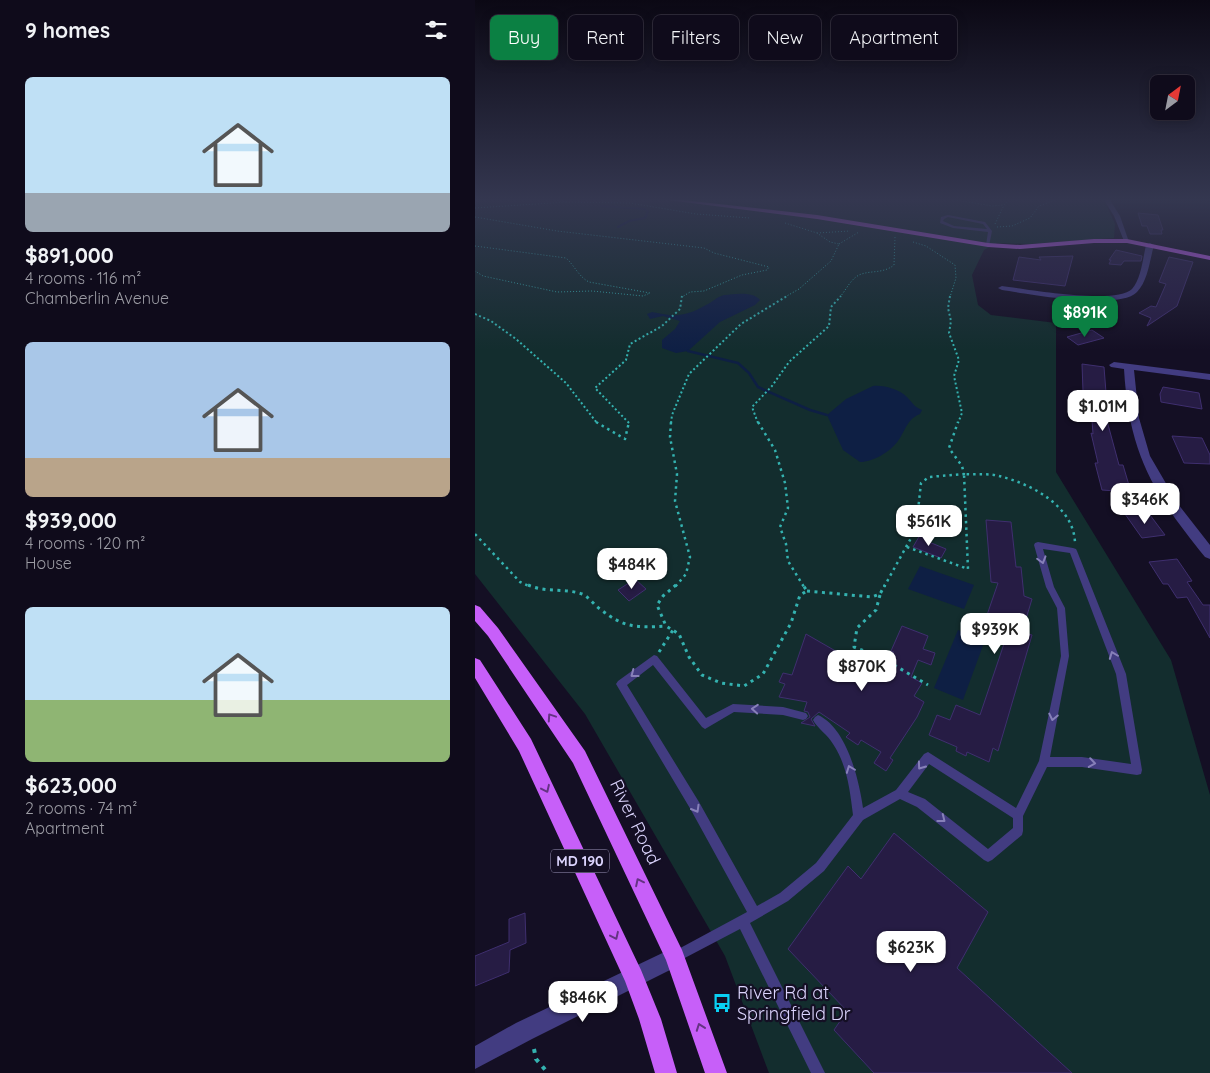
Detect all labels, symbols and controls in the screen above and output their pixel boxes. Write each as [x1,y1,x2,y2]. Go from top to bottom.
chip: Buy [490,15,558,60]
chip: Rent [568,15,643,60]
chip: Filters [653,15,739,60]
chip: New [749,15,821,60]
chip: Apartment [831,15,957,60]
icon: filters [422,16,450,44]
text: 9 homes [25,17,110,43]
north arrow [1150,75,1195,120]
map controls [1150,75,1195,120]
icon: home [193,110,283,200]
text: $891,000 [25,242,114,268]
text: 4 rooms · 116 m² [25,268,141,288]
text: Chamberlin Avenue [25,288,169,308]
pin: $891K [1050,296,1120,338]
text: $891K [1063,302,1107,322]
icon: home [193,375,283,465]
pin: $1.01M [1062,390,1144,432]
text: $1.01M [1079,396,1127,416]
pin: $346K [1110,482,1180,525]
text: $346K [1122,489,1168,509]
pin: $561K [894,504,964,547]
text: $939,000 [25,507,117,533]
text: $561K [907,511,951,531]
text: 4 rooms · 120 m² [25,533,145,553]
pin: $484K [597,548,667,590]
text: House [25,553,72,573]
text: $484K [608,554,656,574]
one-way arrow [1037,555,1047,563]
pin: $939K [960,612,1030,655]
text: $939K [972,619,1018,639]
icon: home [193,640,283,730]
pin: $870K [827,650,897,692]
one-way arrow [1109,651,1120,660]
text: $870K [838,656,886,676]
one-way arrow [631,669,640,677]
one-way arrow [751,704,759,715]
one-way arrow [548,713,557,723]
one-way arrow [1048,713,1058,721]
one-way arrow [1089,757,1097,768]
one-way arrow [918,760,927,770]
one-way arrow [846,765,856,773]
text: $623,000 [25,772,117,798]
street label: River Road [605,775,666,868]
one-way arrow [540,784,550,793]
text: 2 rooms · 74 m² [25,798,137,818]
one-way arrow [690,804,700,813]
one-way arrow [936,814,945,823]
text: Apartment [25,818,105,838]
road number: MD 190 [551,849,609,872]
one-way arrow [634,878,645,887]
pin: $623K [876,930,946,973]
one-way arrow [609,931,619,940]
text: $623K [888,937,934,957]
pin: $846K [548,980,618,1023]
place label: River Rd at Springfield Dr [737,981,851,1025]
text: $846K [559,987,607,1007]
bus stop icon: River Rd at Springfield Dr [711,992,733,1014]
one-way arrow [696,1023,706,1032]

